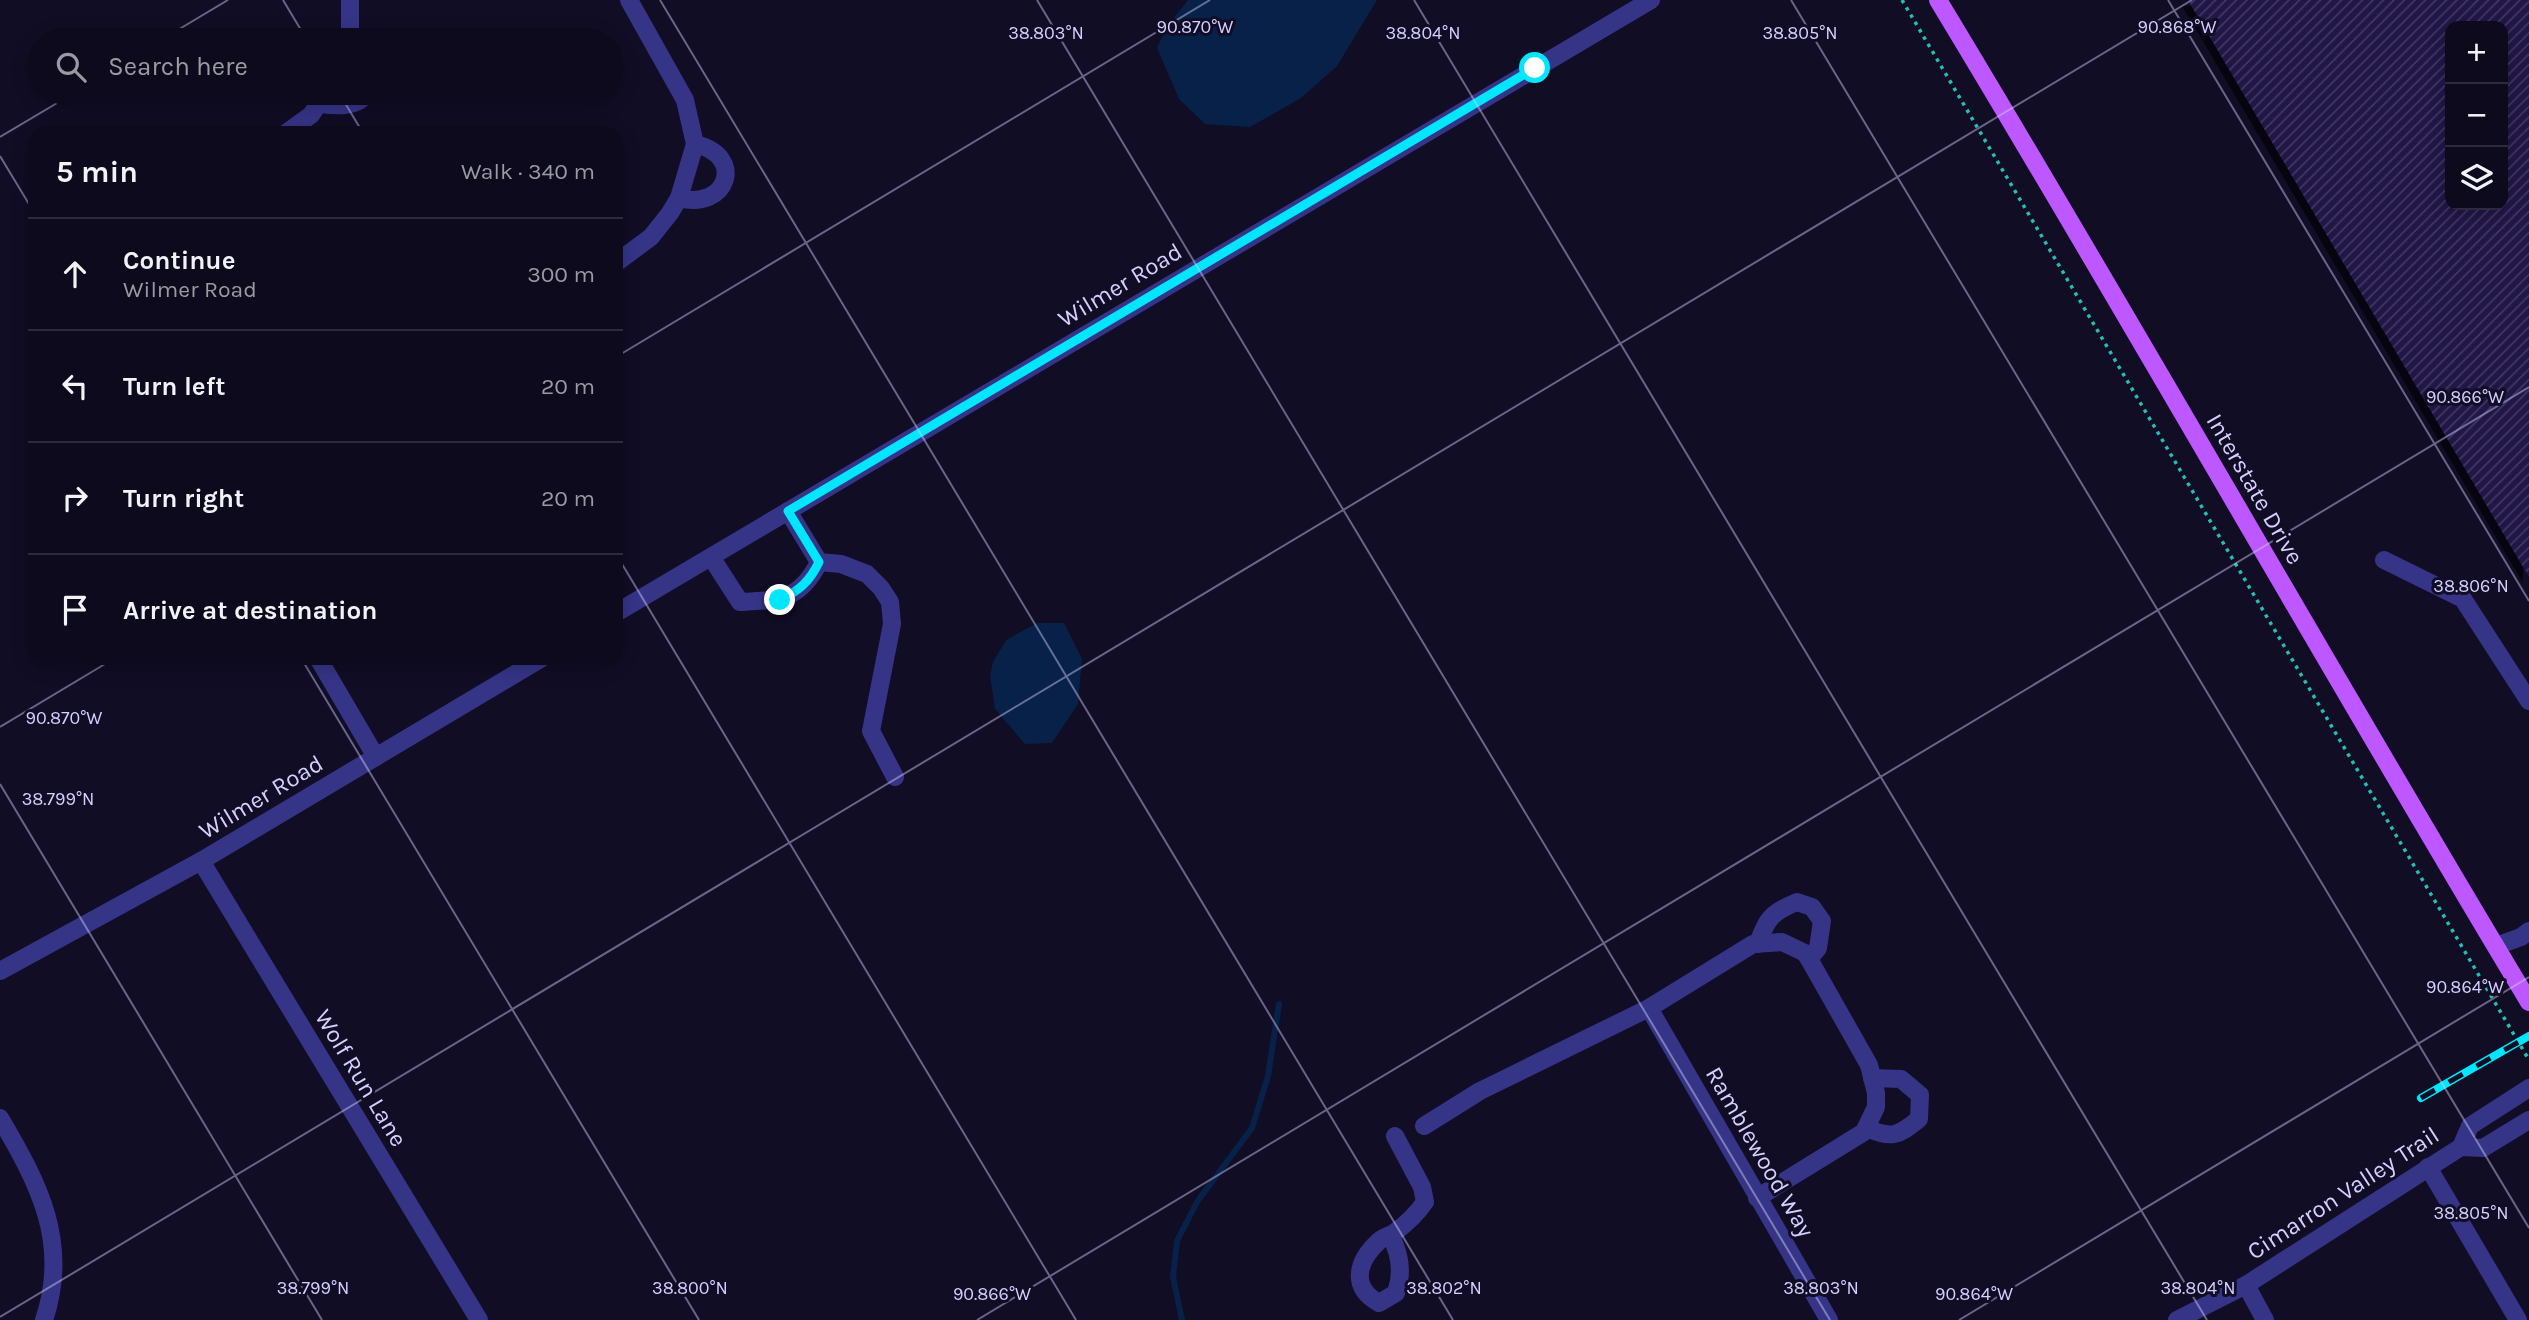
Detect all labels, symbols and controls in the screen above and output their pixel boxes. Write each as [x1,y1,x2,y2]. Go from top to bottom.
text: 90.870°W [1157,16,1233,38]
text: 90.868°W [2138,16,2217,38]
map controls [2445,21,2508,210]
button: + [2445,21,2508,84]
text: 38.803°N [1008,22,1084,44]
text: 38.804°N [1385,22,1461,44]
text: 38.805°N [1762,22,1838,44]
search box [28,28,623,105]
icon: search [52,48,90,86]
text: Search here [108,51,248,82]
route start [1519,52,1550,83]
button: − [2445,84,2508,147]
button: layers [2445,147,2508,210]
text: 5 min [56,154,138,190]
text: Walk · 340 m [461,158,595,185]
street label: Wilmer Road [1053,237,1187,333]
text: Continue [123,245,235,276]
icon: ahead [56,255,94,293]
text: 300 m [527,261,595,288]
text: Wilmer Road [123,276,257,303]
icon: left [56,367,94,405]
text: Turn left [123,371,225,402]
text: 20 m [541,373,595,400]
text: 90.866°W [2426,386,2504,408]
street label: Interstate Drive [2201,409,2309,569]
icon: right [56,479,94,517]
text: Turn right [123,483,244,514]
text: 20 m [541,485,595,512]
text: 38.806°N [2433,575,2509,597]
route end [764,584,795,615]
icon: arrive [56,591,94,629]
text: Arrive at destination [123,595,377,626]
text: 90.870°W [26,707,102,729]
street label: Wilmer Road [194,749,328,845]
text: 38.799°N [22,788,94,810]
text: 90.864°W [2426,976,2504,998]
street label: Wolf Run Lane [309,1004,413,1152]
street label: Ramblewood Way [1700,1062,1820,1242]
street label: Cimarron Valley Trail [2242,1121,2444,1265]
text: 38.805°N [2433,1202,2509,1224]
text: 38.799°N [277,1277,349,1299]
text: 38.800°N [652,1277,728,1299]
text: 38.802°N [1406,1277,1482,1299]
text: 38.803°N [1783,1277,1859,1299]
text: 38.804°N [2160,1277,2236,1299]
text: 90.866°W [953,1283,1031,1305]
text: 90.864°W [1935,1283,2013,1305]

